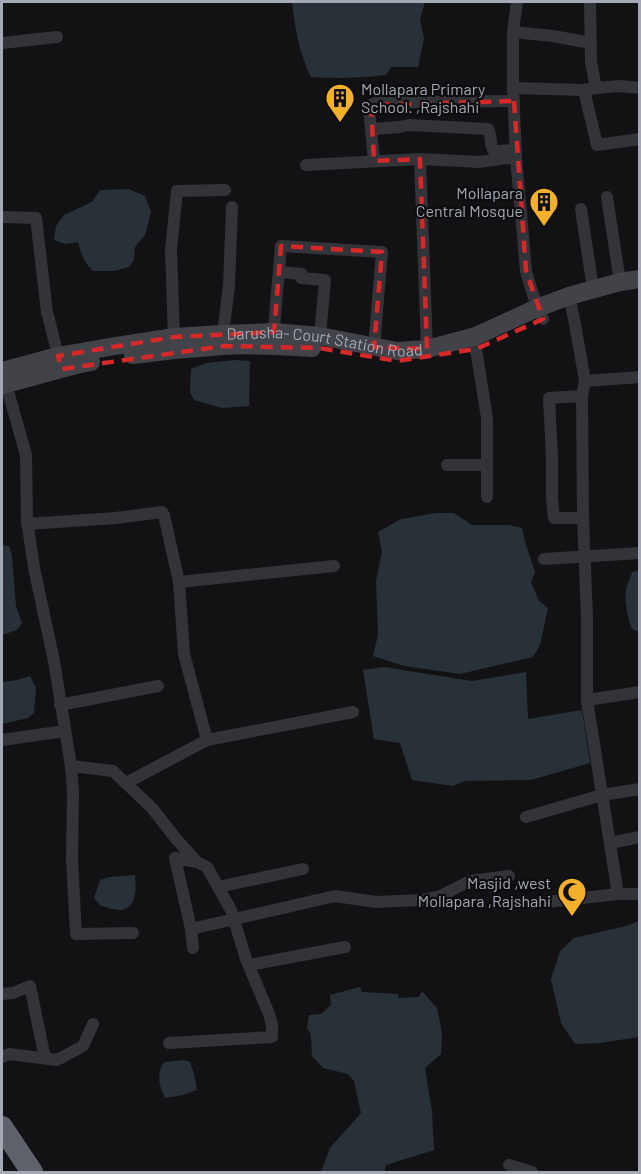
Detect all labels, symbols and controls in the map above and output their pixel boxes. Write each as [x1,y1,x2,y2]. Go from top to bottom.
place label: Mollapara Primary School. ,Rajshahi [361,79,486,116]
building icon: Mollapara Primary School. ,Rajshahi [324,82,356,124]
place label: Mollapara Central Mosque [416,183,523,220]
building icon: Mollapara Central Mosque [528,186,560,228]
street label: Darusha- Court Station Road [226,322,423,360]
place label: Masjid ,west Mollapara ,Rajshahi [418,873,551,910]
mosque icon: Masjid ,west Mollapara ,Rajshahi [556,876,588,918]

